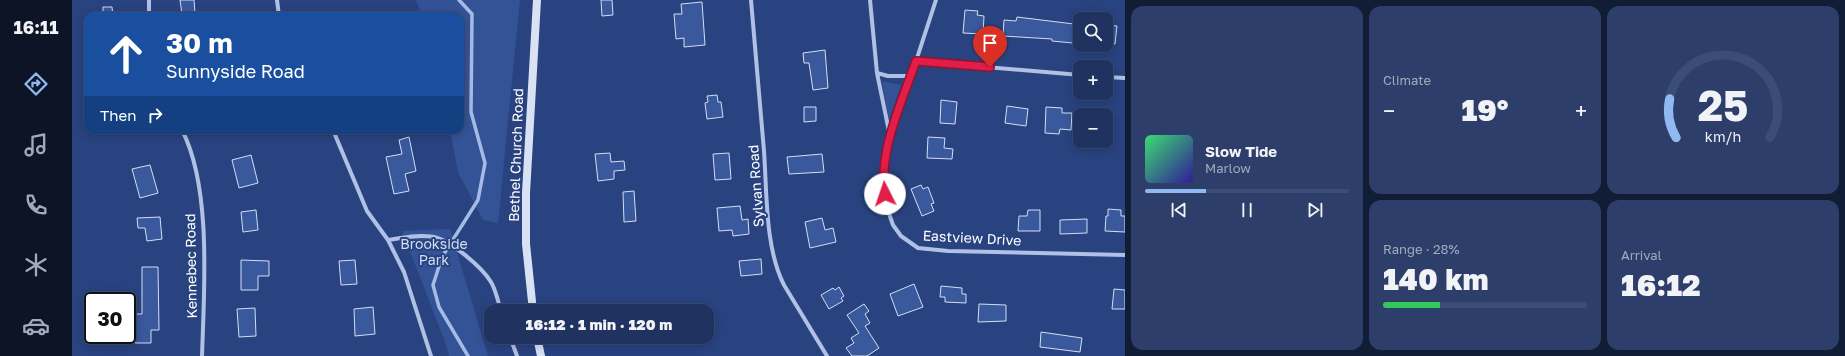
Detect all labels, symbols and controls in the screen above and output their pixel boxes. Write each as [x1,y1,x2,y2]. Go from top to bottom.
map controls [1073,12,1113,148]
button: search [1073,12,1113,52]
text: 16:11 [14,16,59,38]
text: 30 m [166,26,233,59]
pin [973,26,1007,67]
icon: ahead [100,28,152,80]
icon: arrive [979,32,1001,54]
text: Sunnyside Road [166,60,305,82]
button: + [1073,60,1113,100]
icon: directions [22,70,50,98]
text: Climate [1383,72,1431,88]
text: 25 [1698,80,1748,130]
street label: Bethel Church Road [505,88,526,222]
text: 19° [1461,92,1509,128]
text: − [1383,97,1395,124]
text: + [1575,97,1587,124]
icon: right [144,104,166,126]
text: Then [100,106,136,124]
button: − [1073,108,1113,148]
text: km/h [1705,127,1741,144]
icon: music [22,131,50,159]
text: Slow Tide [1205,142,1277,160]
street label: Sylvan Road [744,144,767,228]
text: Marlow [1205,160,1251,176]
position arrow [864,173,906,215]
icon: phone [22,191,50,219]
icon: previous [1168,199,1190,221]
icon: pause [1236,199,1258,221]
icon: next [1304,199,1326,221]
street label: Kennebec Road [181,213,200,319]
street label: Eastview Drive [922,226,1022,249]
park label: Brookside Park [400,235,468,268]
text: Range · 28% [1383,241,1459,257]
text: Arrival [1621,247,1662,263]
icon: climate [22,251,50,279]
text: 140 km [1383,261,1489,297]
text: 16:12 [1621,267,1701,303]
speed limit sign: 30 [84,292,136,344]
icon: car [22,312,50,340]
text: 16:12 · 1 min · 120 m [526,315,672,333]

